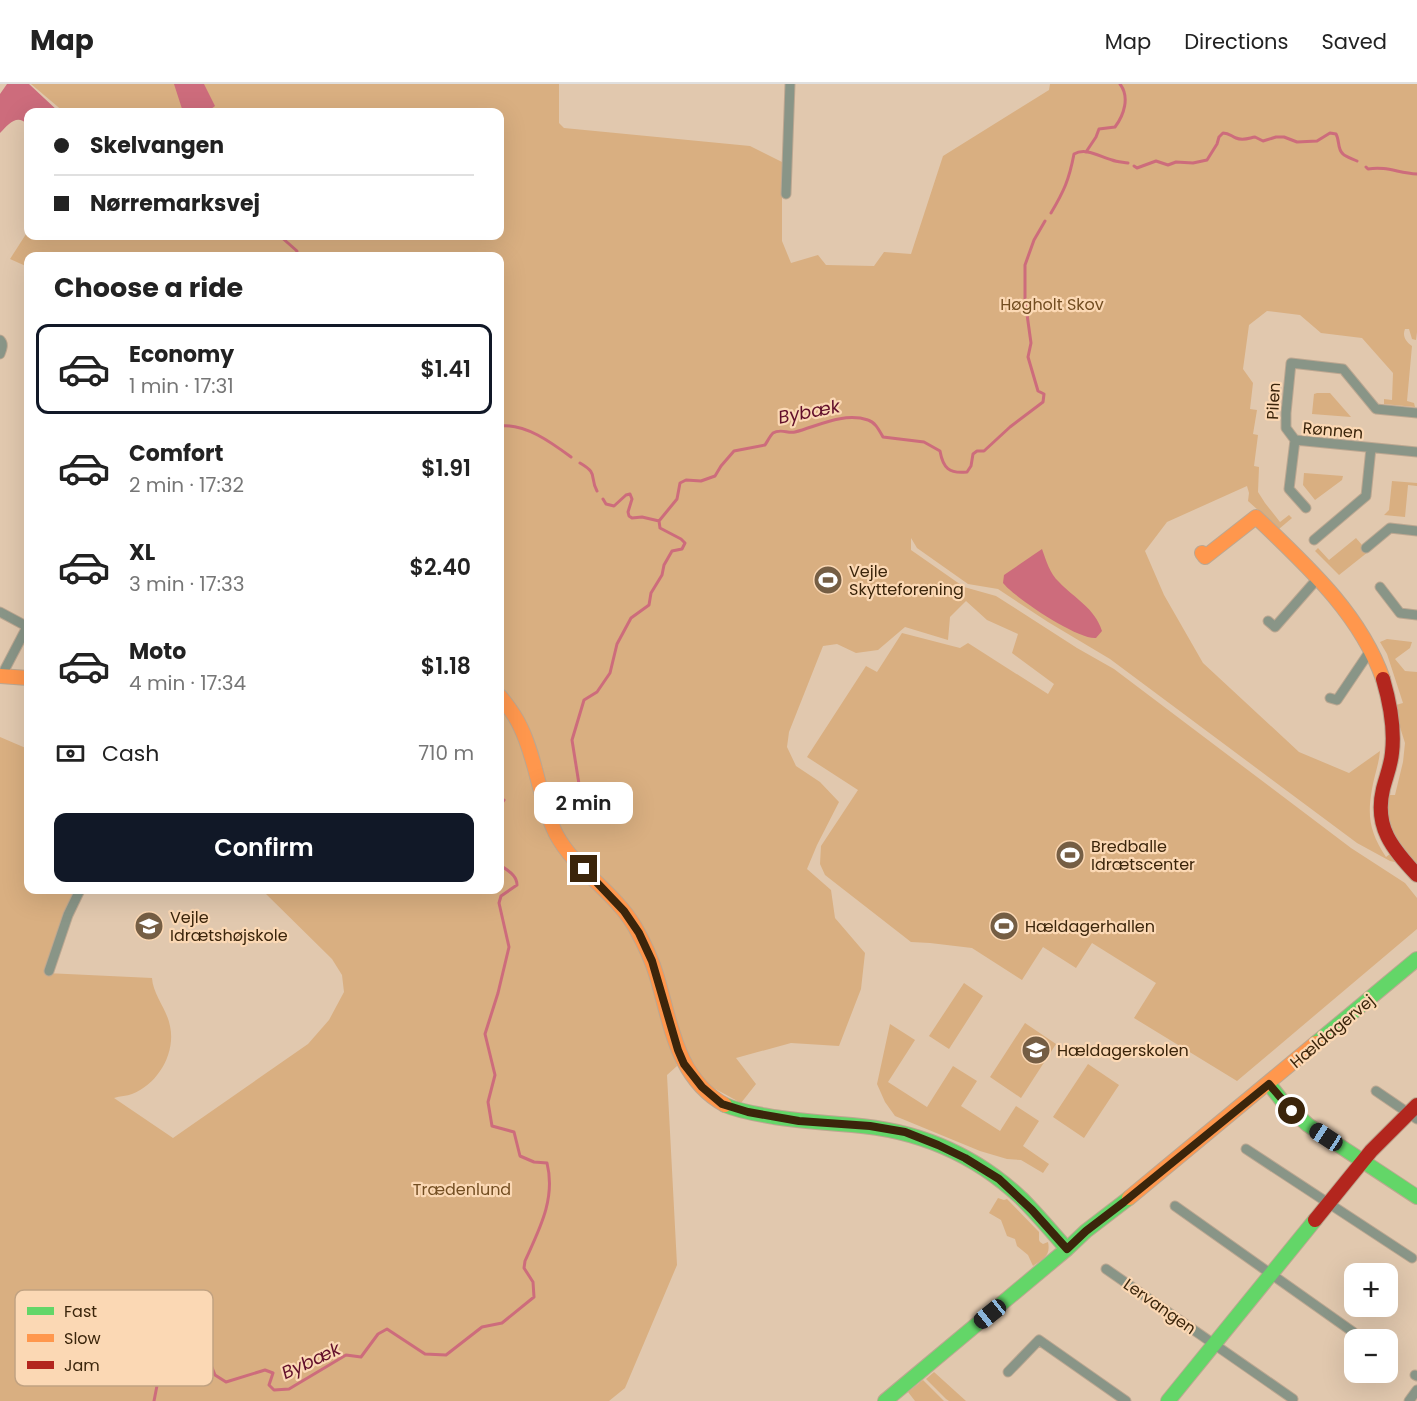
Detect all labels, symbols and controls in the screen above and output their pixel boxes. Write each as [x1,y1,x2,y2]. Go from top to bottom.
text: Map [30,21,94,60]
text: Map [1105,27,1151,56]
text: Directions [1184,27,1288,56]
text: Saved [1321,27,1387,56]
text: Skelvangen [90,130,224,161]
text: Nørremarksvej [90,188,260,219]
text: Choose a ride [54,269,243,306]
park label: Høgholt Skov [1000,293,1104,316]
text: Economy [129,339,234,370]
icon: car [57,342,111,396]
text: $1.41 [420,354,471,385]
text: 1 min · 17:31 [129,372,234,400]
street label: Pilen [1261,382,1286,420]
water label: Bybæk [776,393,843,430]
street label: Rønnen [1302,416,1364,445]
text: Comfort [129,438,223,469]
icon: car [57,441,111,495]
text: $1.91 [421,453,471,484]
text: 2 min · 17:32 [129,471,244,499]
text: XL [129,537,155,568]
icon: car [57,540,111,594]
text: $2.40 [410,552,471,583]
place label: Vejle Skytteforening [849,560,964,601]
sports icon: Vejle Skytteforening [812,564,844,596]
text: 3 min · 17:33 [129,570,245,598]
text: Moto [129,636,186,667]
icon: car [57,639,111,693]
text: $1.18 [421,651,471,682]
text: 4 min · 17:34 [129,669,246,697]
icon: cash [54,737,87,770]
text: Cash [102,738,159,769]
text: 710 m [418,739,474,767]
callout: 2 min [534,782,634,824]
text: 2 min [556,789,611,817]
button: Confirm [54,813,474,882]
place label: Bredballe Idrætscenter [1091,835,1195,876]
sports icon: Bredballe Idrætscenter [1054,839,1086,871]
route end [570,855,597,882]
place label: Vejle Idrætshøjskole [170,906,288,947]
school or university icon: Vejle Idrætshøjskole [133,910,165,942]
sports icon: Hældagerhallen [988,910,1020,942]
place label: Hældagerhallen [1025,915,1155,938]
street label: Hældagervej [1285,989,1379,1074]
school or university icon: Hældagerskolen [1020,1034,1052,1066]
place label: Hældagerskolen [1057,1039,1189,1062]
route start [1278,1097,1305,1124]
car [1306,1120,1346,1154]
park label: Trædenlund [413,1178,511,1201]
map controls [1344,1263,1398,1383]
button: + [1344,1263,1398,1317]
street label: Lervangen [1119,1273,1201,1340]
legend [15,1290,213,1386]
car [970,1296,1010,1332]
text: Fast [64,1300,97,1323]
text: Slow [64,1327,101,1350]
button: − [1344,1329,1398,1383]
water label: Bybæk [277,1336,345,1385]
text: Jam [64,1354,100,1377]

